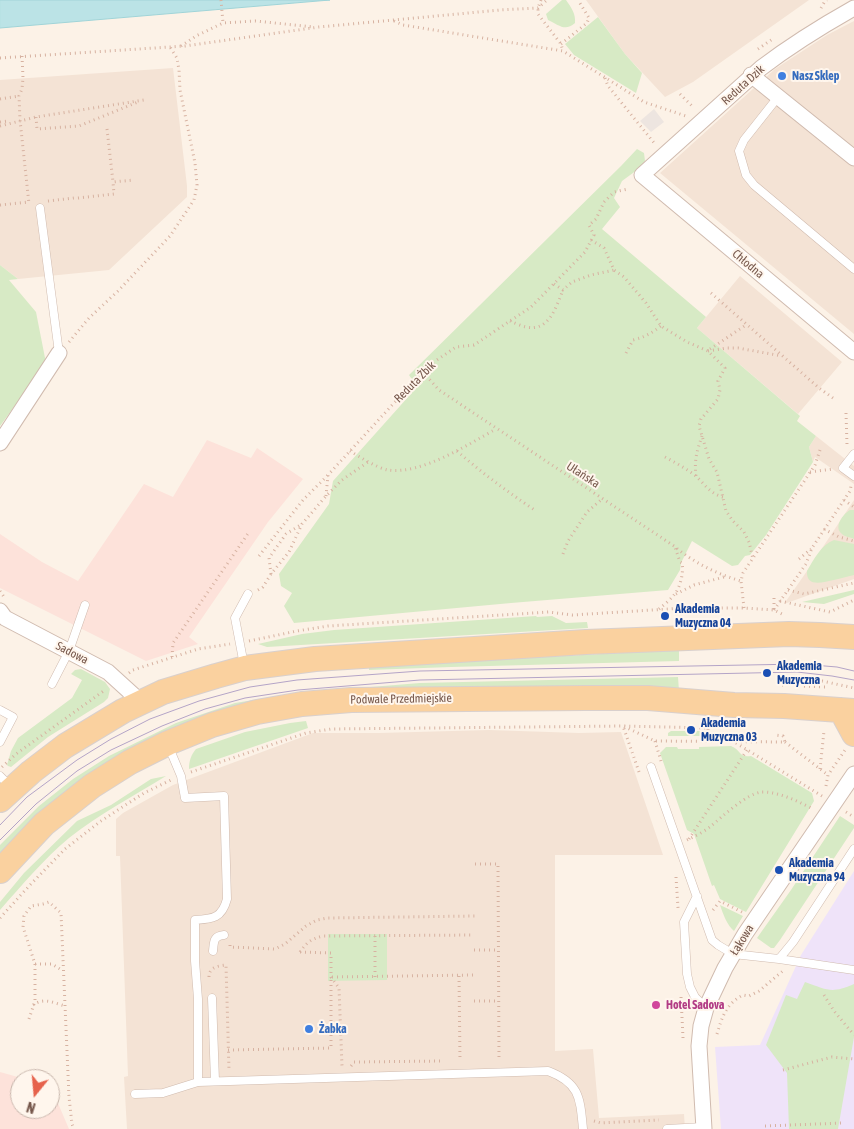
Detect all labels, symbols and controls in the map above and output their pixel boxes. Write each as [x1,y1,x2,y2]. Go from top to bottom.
street label: Reduta Dzik [719,62,767,108]
place label: Nasz Sklep [792,69,839,83]
marker: Nasz Sklep [776,70,788,82]
street label: Chłodna [729,247,767,281]
street label: Reduta Żbik [391,358,439,406]
street label: Ułańska [564,459,602,491]
place label: Akademia Muzyczna 04 [675,602,731,630]
marker: Akademia Muzyczna 04 [659,610,671,622]
street label: Sadowa [53,639,91,667]
place label: Akademia Muzyczna [777,659,822,687]
marker: Akademia Muzyczna [761,667,773,679]
street label: Podwale Przedmiejskie [350,691,452,707]
place label: Akademia Muzyczna 03 [701,716,757,744]
marker: Akademia Muzyczna 03 [685,724,697,736]
place label: Akademia Muzyczna 94 [789,856,845,884]
marker: Akademia Muzyczna 94 [773,864,785,876]
street label: Łąkowa [727,922,757,958]
place label: Hotel Sadova [666,998,724,1012]
marker: Hotel Sadova [650,999,662,1011]
place label: Żabka [319,1022,347,1036]
marker: Żabka [303,1023,315,1035]
north arrow [10,1069,60,1119]
text: N [25,1099,37,1116]

